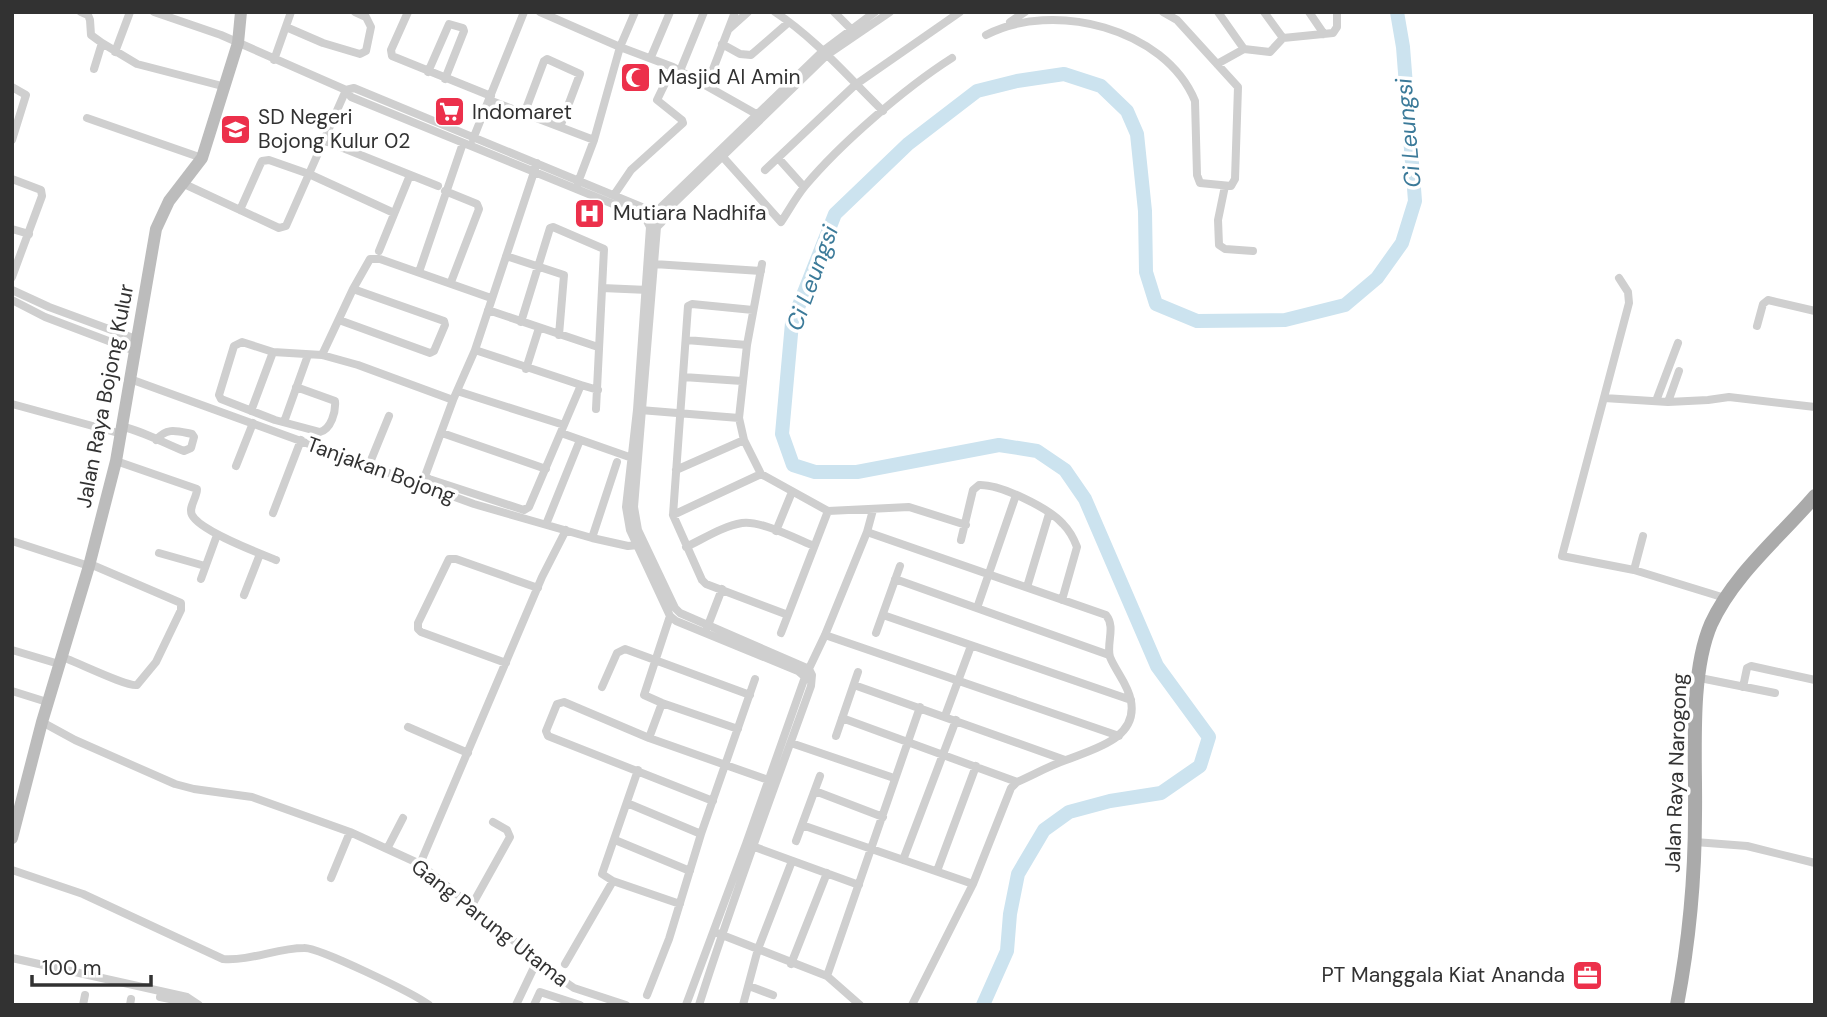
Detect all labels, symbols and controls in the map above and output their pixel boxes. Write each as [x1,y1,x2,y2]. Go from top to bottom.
mosque icon: Masjid Al Amin [618,60,652,94]
place label: Masjid Al Amin [658,63,801,91]
water label: Ci Leungsi [1388,77,1428,189]
supermarket icon: Indomaret [432,95,466,129]
place label: Indomaret [472,98,572,126]
place label: SD Negeri Bojong Kulur 02 [258,103,410,155]
school or university icon: SD Negeri Bojong Kulur 02 [218,112,252,146]
hospital icon: Mutiara Nadhifa [573,196,607,230]
place label: Mutiara Nadhifa [613,199,767,227]
water label: Ci Leungsi [779,221,845,335]
street label: Jalan Raya Bojong Kulur [70,281,140,510]
street label: Tanjakan Bojong [303,430,459,510]
street label: Jalan Raya Narogong [1659,672,1693,873]
street label: Gang Parung Utama [406,853,574,993]
scale bar [32,944,150,988]
text: 100 m [42,954,102,982]
office icon: PT Manggala Kiat Ananda [1571,958,1605,992]
place label: PT Manggala Kiat Ananda [1321,961,1565,989]

